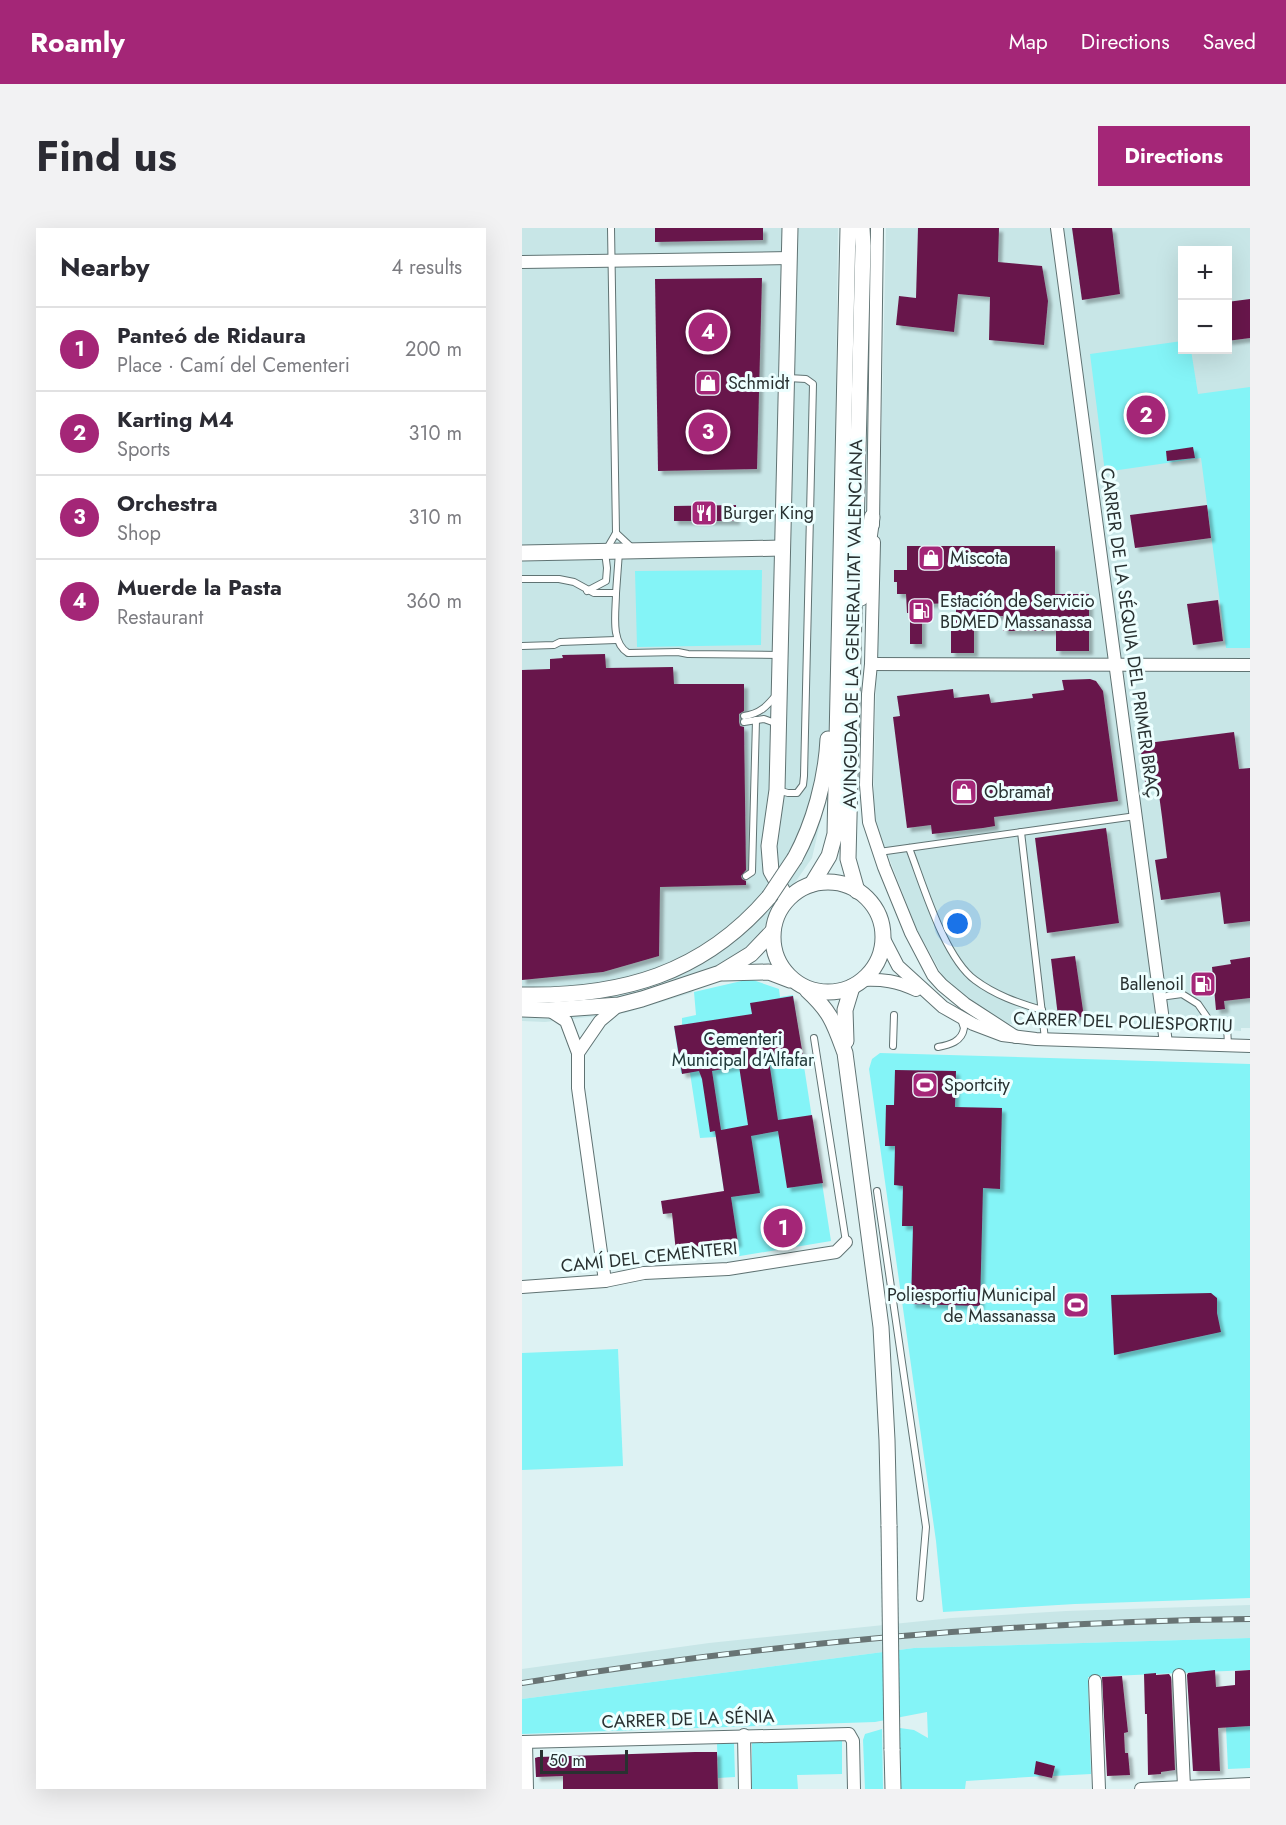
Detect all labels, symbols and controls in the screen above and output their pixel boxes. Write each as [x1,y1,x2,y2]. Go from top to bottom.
text: Roamly [30,22,125,63]
text: Map [1009,27,1048,57]
text: Directions [1081,27,1170,57]
text: Saved [1203,27,1256,57]
text: Find us [36,126,177,187]
button: Directions [1098,126,1250,186]
map controls [1178,246,1232,354]
button: + [1178,246,1232,300]
text: Nearby [60,248,149,286]
text: 4 results [391,253,462,282]
button: − [1178,300,1232,354]
pin: 4 [688,310,728,354]
text: Panteó de Ridaura [117,319,306,351]
text: 1 [74,335,85,364]
text: 200 m [405,335,462,364]
text: Place · Camí del Cementeri [117,351,350,380]
shop icon: Schmidt [693,368,723,398]
place label: Schmidt [728,370,790,396]
pin: 2 [1126,392,1166,438]
text: Karting M4 [117,403,234,435]
pin: 3 [688,410,728,454]
text: 2 [73,419,86,448]
text: 310 m [408,419,462,448]
text: Sports [117,435,170,464]
street label: AVINGUDA DE LA GENERALITAT VALENCIANA [837,439,869,809]
street label: CARRER DE LA SÉQUIA DEL PRIMER BRAÇ [1094,466,1166,800]
text: Orchestra [117,487,218,519]
restaurant icon: Burger King [689,498,719,528]
place label: Burger King [723,500,814,526]
text: 3 [73,503,86,532]
text: 310 m [408,503,462,532]
text: Shop [117,519,161,548]
shop icon: Miscota [916,543,946,573]
place label: Miscota [950,545,1008,571]
text: Muerde la Pasta [117,571,282,603]
text: 4 [73,587,86,616]
text: 360 m [406,587,462,616]
place label: Estación de Servicio BDMED Massanassa [940,588,1095,635]
fuel station icon: Estación de Servicio BDMED Massanassa [906,596,936,626]
text: Restaurant [117,603,203,632]
shop icon: Obramat [949,777,979,807]
place label: Obramat [984,779,1051,805]
your location [943,909,972,938]
fuel station icon: Ballenoil [1188,969,1218,999]
place label: Ballenoil [1120,971,1184,997]
street label: CARRER DEL POLIESPORTIU [1013,1005,1233,1039]
park label: Cementeri Municipal d'Alfafar [672,1026,815,1073]
sports icon: Sportcity [910,1070,940,1100]
place label: Sportcity [944,1072,1010,1098]
pin: 1 [764,1206,802,1250]
street label: CAMÍ DEL CEMENTERI [559,1235,739,1279]
place label: Poliesportiu Municipal de Massanassa [887,1282,1056,1329]
sports icon: Poliesportiu Municipal de Massanassa [1061,1290,1091,1320]
street label: CARRER DE LA SÉNIA [601,1703,775,1735]
scale bar [540,1747,628,1774]
text: 50 m [549,1749,585,1772]

